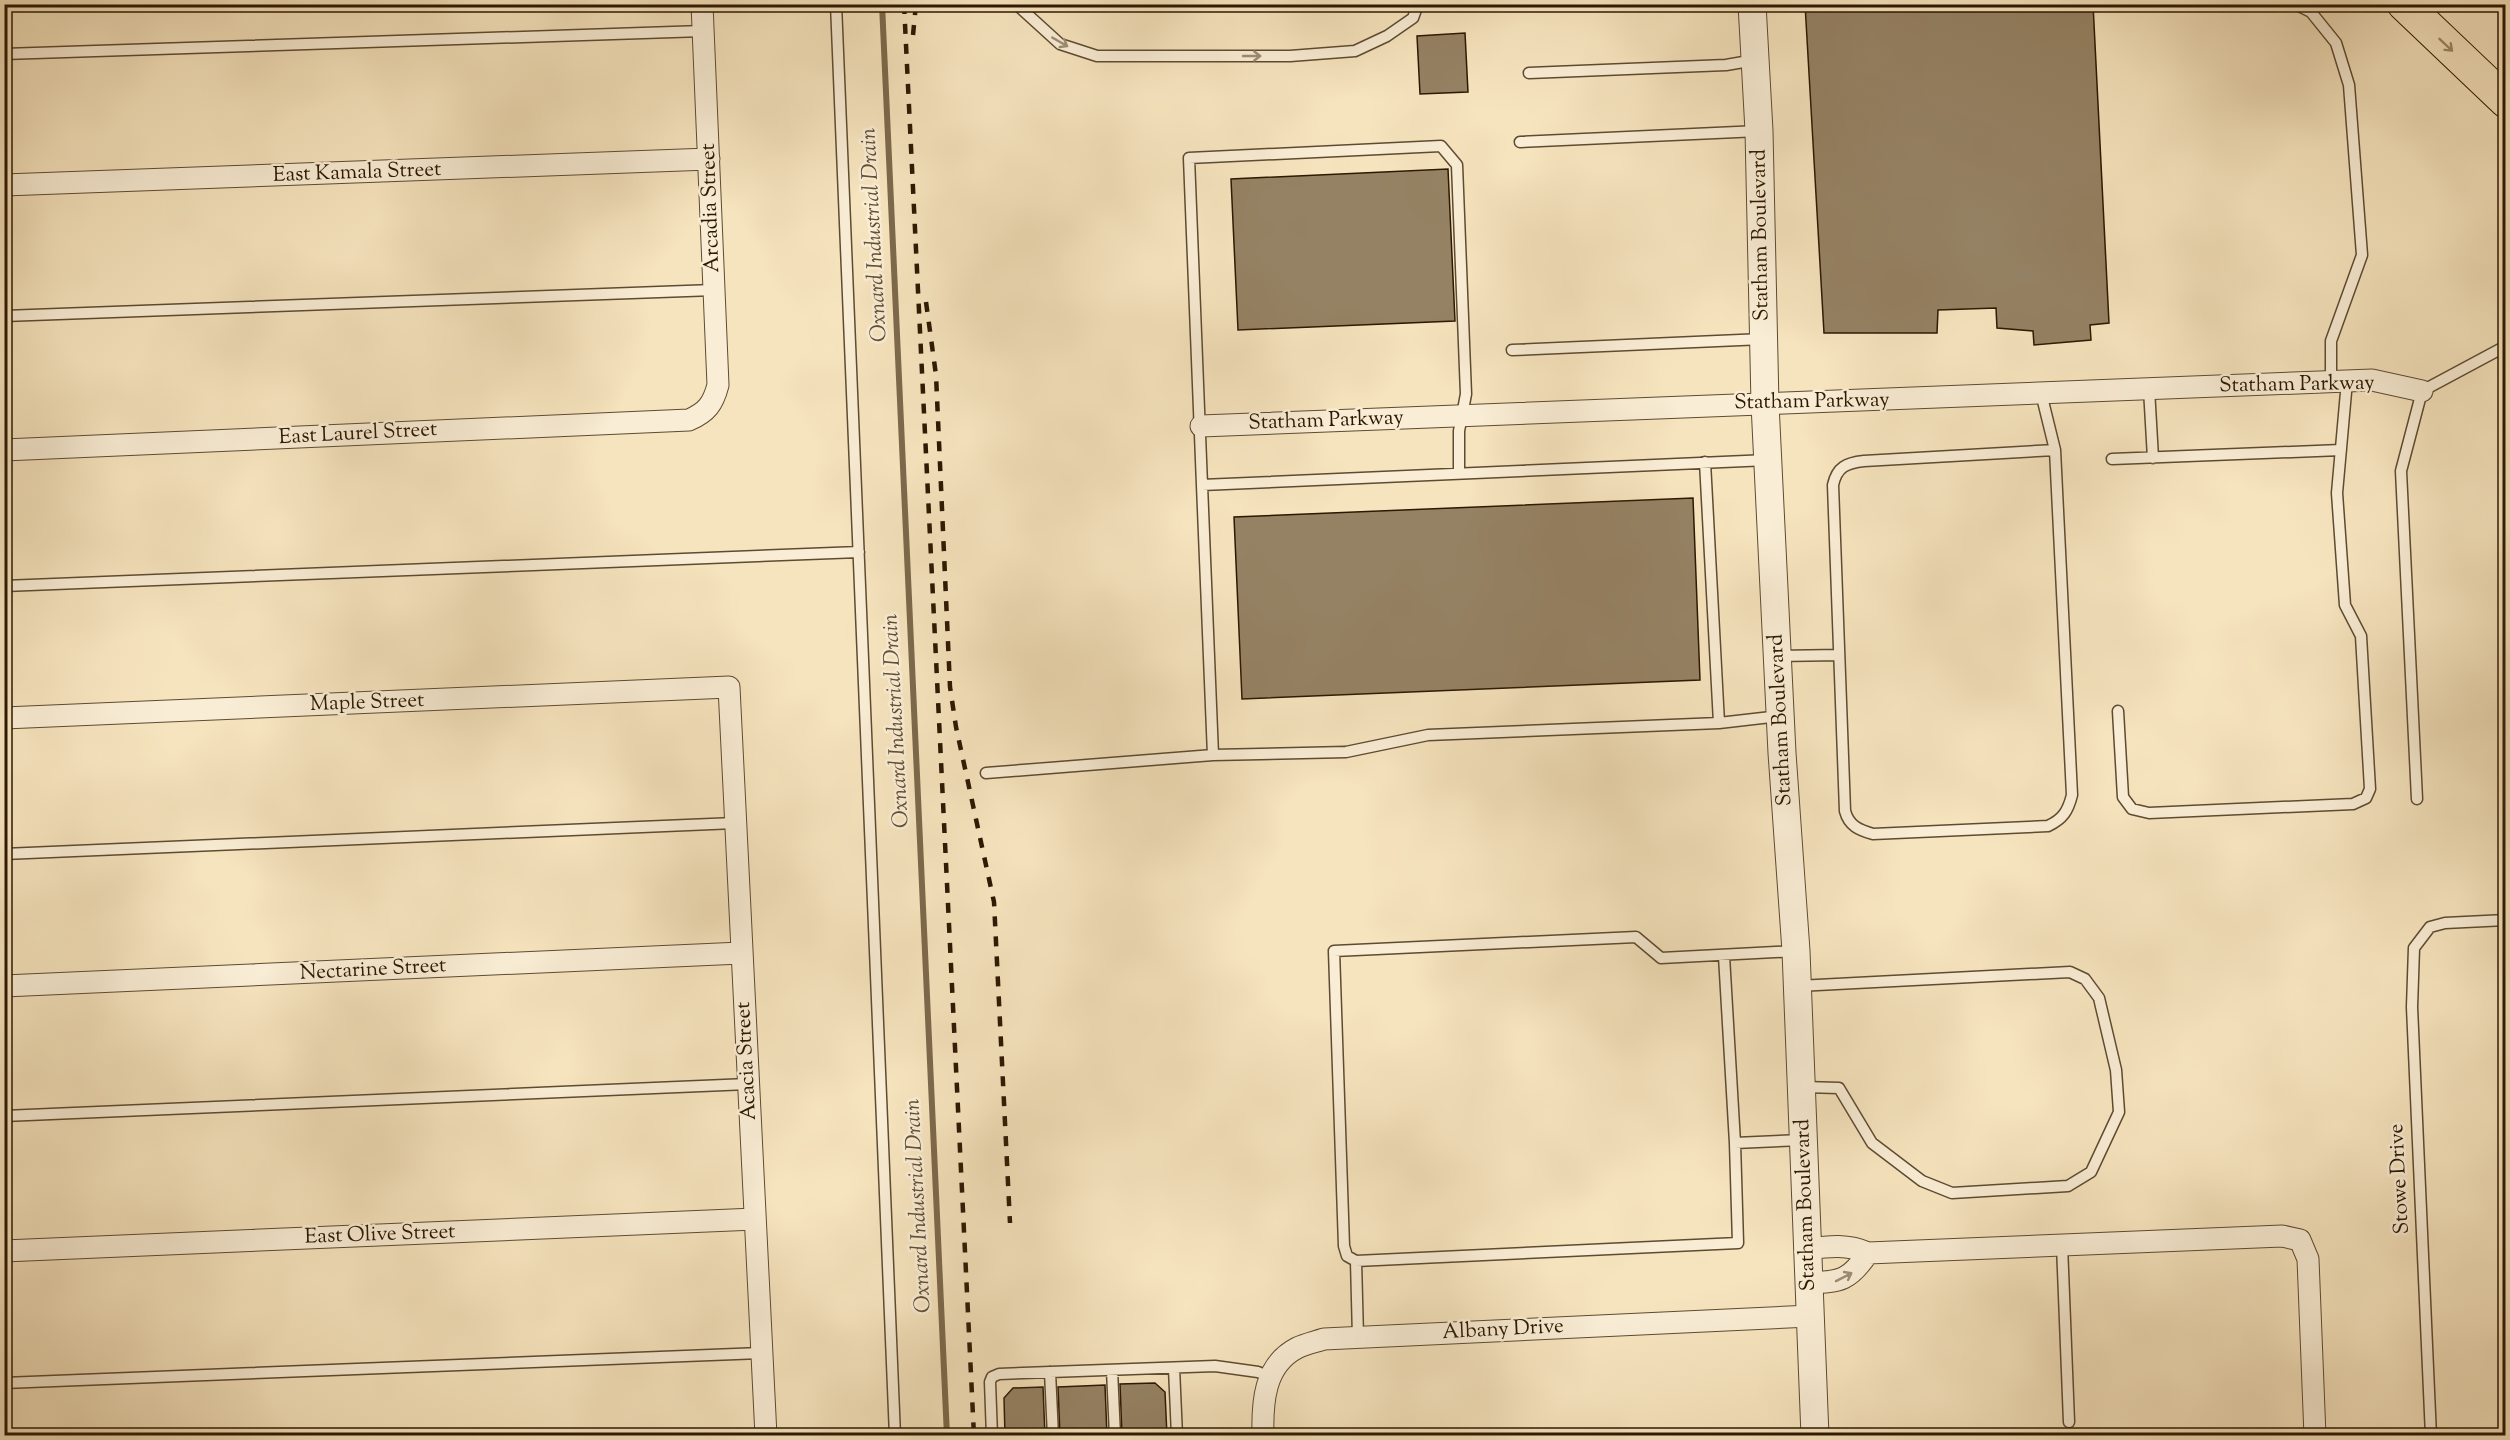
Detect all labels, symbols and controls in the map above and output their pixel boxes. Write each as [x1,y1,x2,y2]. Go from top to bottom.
one-way arrow [1051,36,1068,48]
one-way arrow [2439,37,2454,52]
one-way arrow [1242,50,1262,62]
water label: Oxnard Industrial Drain [853,127,897,343]
street label: Arcadia Street [694,143,728,273]
street label: Statham Boulevard [1744,149,1778,321]
street label: East Kamala Street [272,155,442,191]
street label: Statham Parkway [2219,369,2376,401]
street label: Statham Parkway [1734,386,1891,418]
street label: Statham Parkway [1248,403,1405,439]
street label: East Laurel Street [278,415,438,453]
water label: Oxnard Industrial Drain [875,613,919,829]
street label: Statham Boulevard [1762,633,1800,807]
street label: Maple Street [309,686,425,720]
street label: Nectarine Street [299,951,447,989]
street label: Acacia Street [729,1001,765,1121]
water label: Oxnard Industrial Drain [897,1098,941,1314]
street label: Statham Boulevard [1788,1118,1824,1292]
street label: Stowe Drive [2382,1123,2418,1235]
street label: East Olive Street [304,1217,456,1253]
one-way arrow [1835,1271,1853,1283]
street label: Albany Drive [1442,1312,1564,1348]

